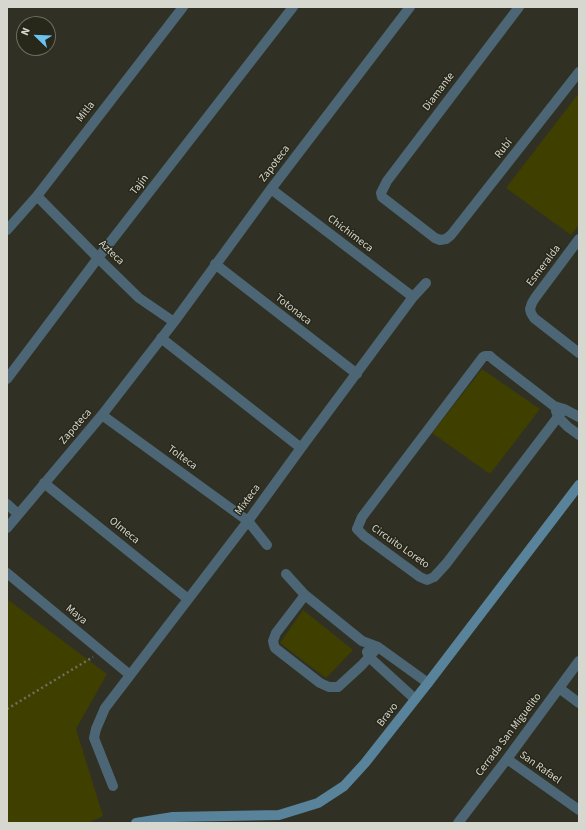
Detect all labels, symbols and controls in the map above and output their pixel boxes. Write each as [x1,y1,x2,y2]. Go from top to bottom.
north arrow [16,16,56,56]
text: N [17,25,34,38]
street label: Diamante [420,70,458,114]
street label: Mitla [74,99,98,125]
street label: Rubí [492,137,516,161]
street label: Zapoteca [257,143,293,185]
street label: Tajín [128,172,152,198]
street label: Chichimeca [325,213,375,255]
street label: Azteca [96,238,126,268]
street label: Esmeralda [524,243,564,289]
street label: Totonaca [272,292,314,328]
street label: Zapoteca [57,407,95,447]
street label: Tolteca [165,443,199,473]
street label: Mixteca [232,482,264,518]
street label: Olmeca [106,515,142,547]
street label: Circuito Loreto [368,522,432,572]
street label: Maya [63,602,89,628]
street label: Cerrada San Miguelito [473,691,545,779]
street label: Bravo [375,700,401,730]
street label: San Rafael [516,749,564,787]

